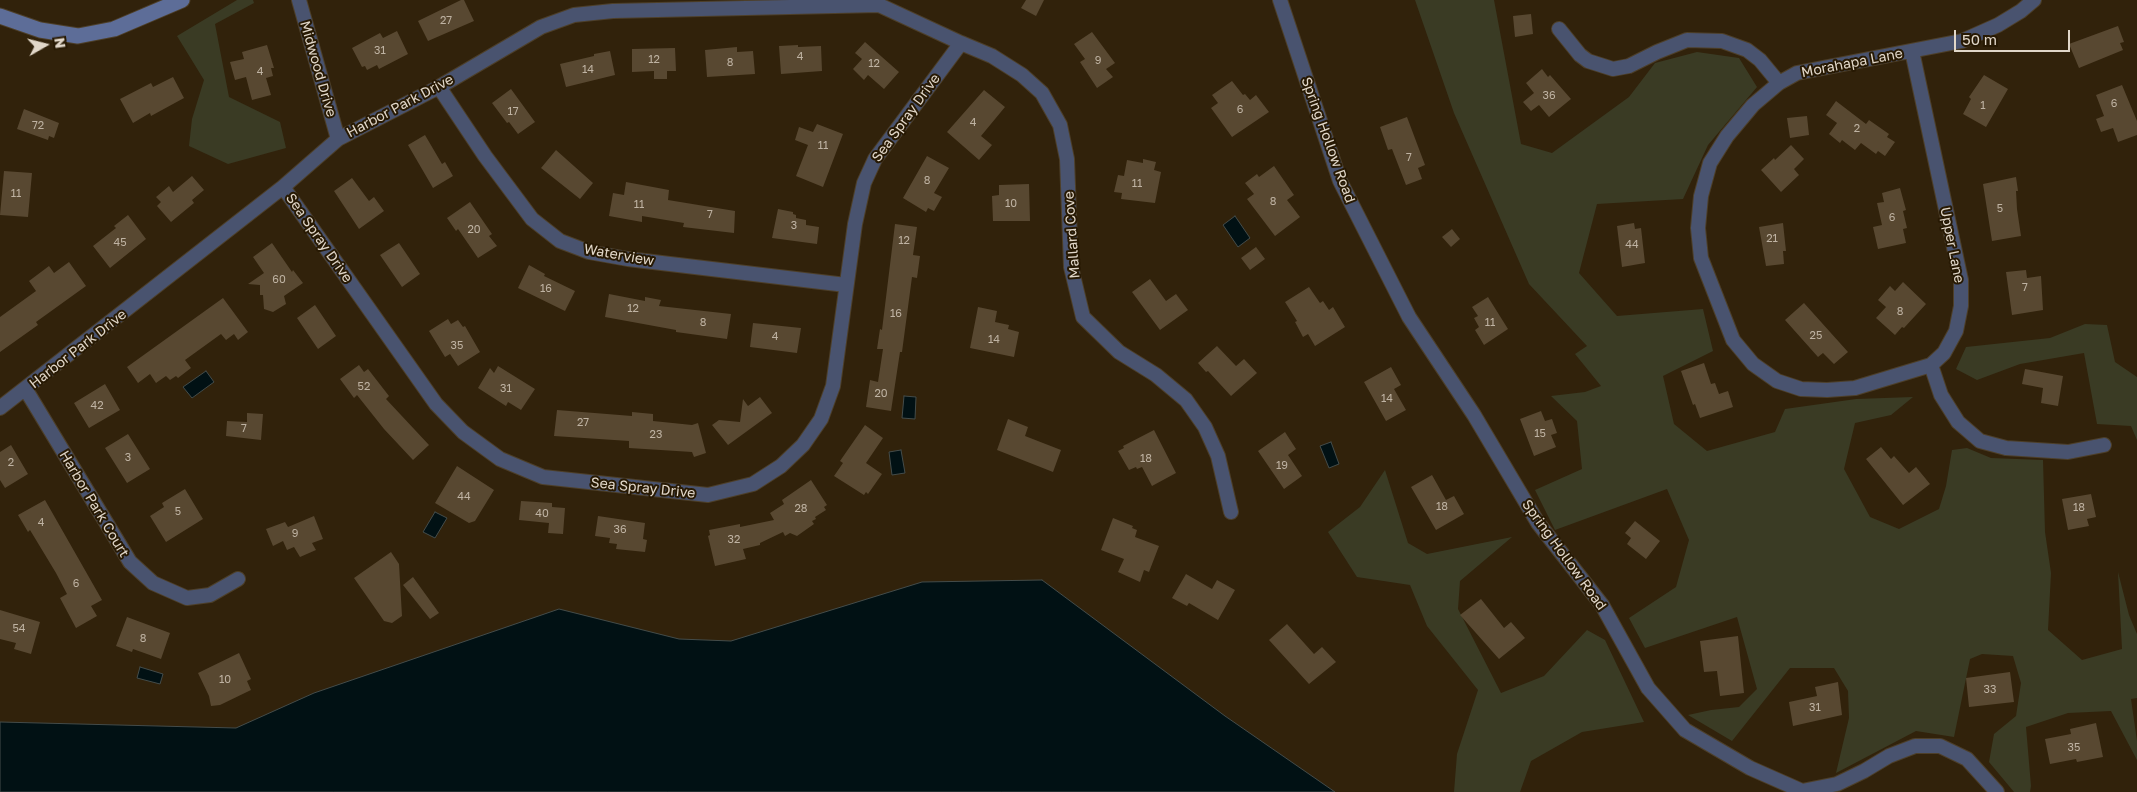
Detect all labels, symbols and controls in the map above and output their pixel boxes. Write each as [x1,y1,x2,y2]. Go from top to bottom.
house number: 27 [440,14,452,28]
street label: Midwood Drive [296,19,340,119]
north arrow [20,20,70,70]
scale bar [1957,20,2073,52]
text: 50 m [1962,30,1997,48]
text: N [51,36,70,49]
house number: 31 [374,44,386,58]
street label: Morahapa Lane [1800,45,1904,81]
house number: 4 [797,50,803,64]
house number: 12 [648,53,660,67]
house number: 9 [1095,54,1101,68]
house number: 8 [727,56,733,70]
house number: 12 [868,57,880,71]
house number: 14 [582,63,594,77]
house number: 4 [257,65,263,79]
street label: Harbor Park Drive [344,71,456,141]
street label: Sea Spray Drive [868,71,944,165]
street label: Spring Hollow Road [1297,75,1359,205]
house number: 36 [1542,89,1556,103]
house number: 6 [2111,97,2117,111]
house number: 1 [1980,99,1986,113]
house number: 6 [1237,103,1243,117]
house number: 17 [507,105,519,119]
house number: 4 [970,116,976,130]
house number: 72 [32,119,44,133]
house number: 2 [1854,122,1860,136]
house number: 11 [818,139,828,153]
house number: 7 [1406,151,1412,165]
house number: 8 [924,174,930,188]
house number: 11 [1132,177,1142,191]
house number: 11 [11,187,21,201]
street label: Sea Spray Drive [282,190,356,286]
street label: Mallard Cove [1061,191,1083,279]
house number: 8 [1270,195,1276,209]
house number: 10 [1005,197,1017,211]
house number: 11 [634,198,644,212]
house number: 5 [1997,202,2003,216]
street label: Upper Lane [1936,205,1968,285]
house number: 7 [707,208,713,222]
house number: 6 [1889,211,1895,225]
house number: 3 [791,219,797,233]
house number: 20 [467,223,481,237]
house number: 21 [1766,232,1778,246]
house number: 12 [898,234,910,248]
house number: 45 [113,236,127,250]
house number: 44 [1625,238,1639,252]
street label: Waterview [583,241,655,269]
house number: 60 [272,273,286,287]
house number: 7 [2022,281,2028,295]
house number: 16 [540,282,552,296]
house number: 12 [627,302,639,316]
house number: 8 [1897,305,1903,319]
street label: Harbor Park Drive [26,306,130,392]
house number: 16 [890,307,902,321]
house number: 8 [700,316,706,330]
house number: 11 [1485,316,1495,330]
house number: 25 [1810,329,1822,343]
house number: 4 [772,330,778,344]
house number: 14 [988,333,1000,347]
house number: 35 [451,339,463,353]
house number: 52 [358,380,370,394]
house number: 31 [500,382,512,396]
house number: 20 [874,387,888,401]
house number: 14 [1381,392,1393,406]
house number: 42 [90,399,104,413]
house number: 27 [577,416,589,430]
house number: 7 [241,422,247,436]
house number: 15 [1534,427,1546,441]
house number: 23 [650,428,662,442]
street label: Harbor Park Court [56,448,132,560]
house number: 3 [125,451,131,465]
house number: 18 [1140,452,1152,466]
house number: 2 [8,456,14,470]
house number: 19 [1276,459,1288,473]
street label: Sea Spray Drive [590,474,696,502]
house number: 44 [457,490,471,504]
street label: Spring Hollow Road [1518,496,1610,614]
house number: 18 [1436,500,1448,514]
house number: 18 [2073,501,2085,515]
house number: 28 [794,502,808,516]
house number: 5 [175,505,181,519]
house number: 40 [535,507,549,521]
house number: 4 [38,516,44,530]
house number: 36 [613,523,627,537]
house number: 9 [292,527,298,541]
house number: 32 [728,533,740,547]
house number: 6 [73,577,79,591]
house number: 54 [12,622,26,636]
house number: 8 [140,632,146,646]
house number: 10 [219,673,231,687]
house number: 33 [1984,683,1996,697]
house number: 31 [1809,701,1821,715]
house number: 35 [2068,741,2080,755]

